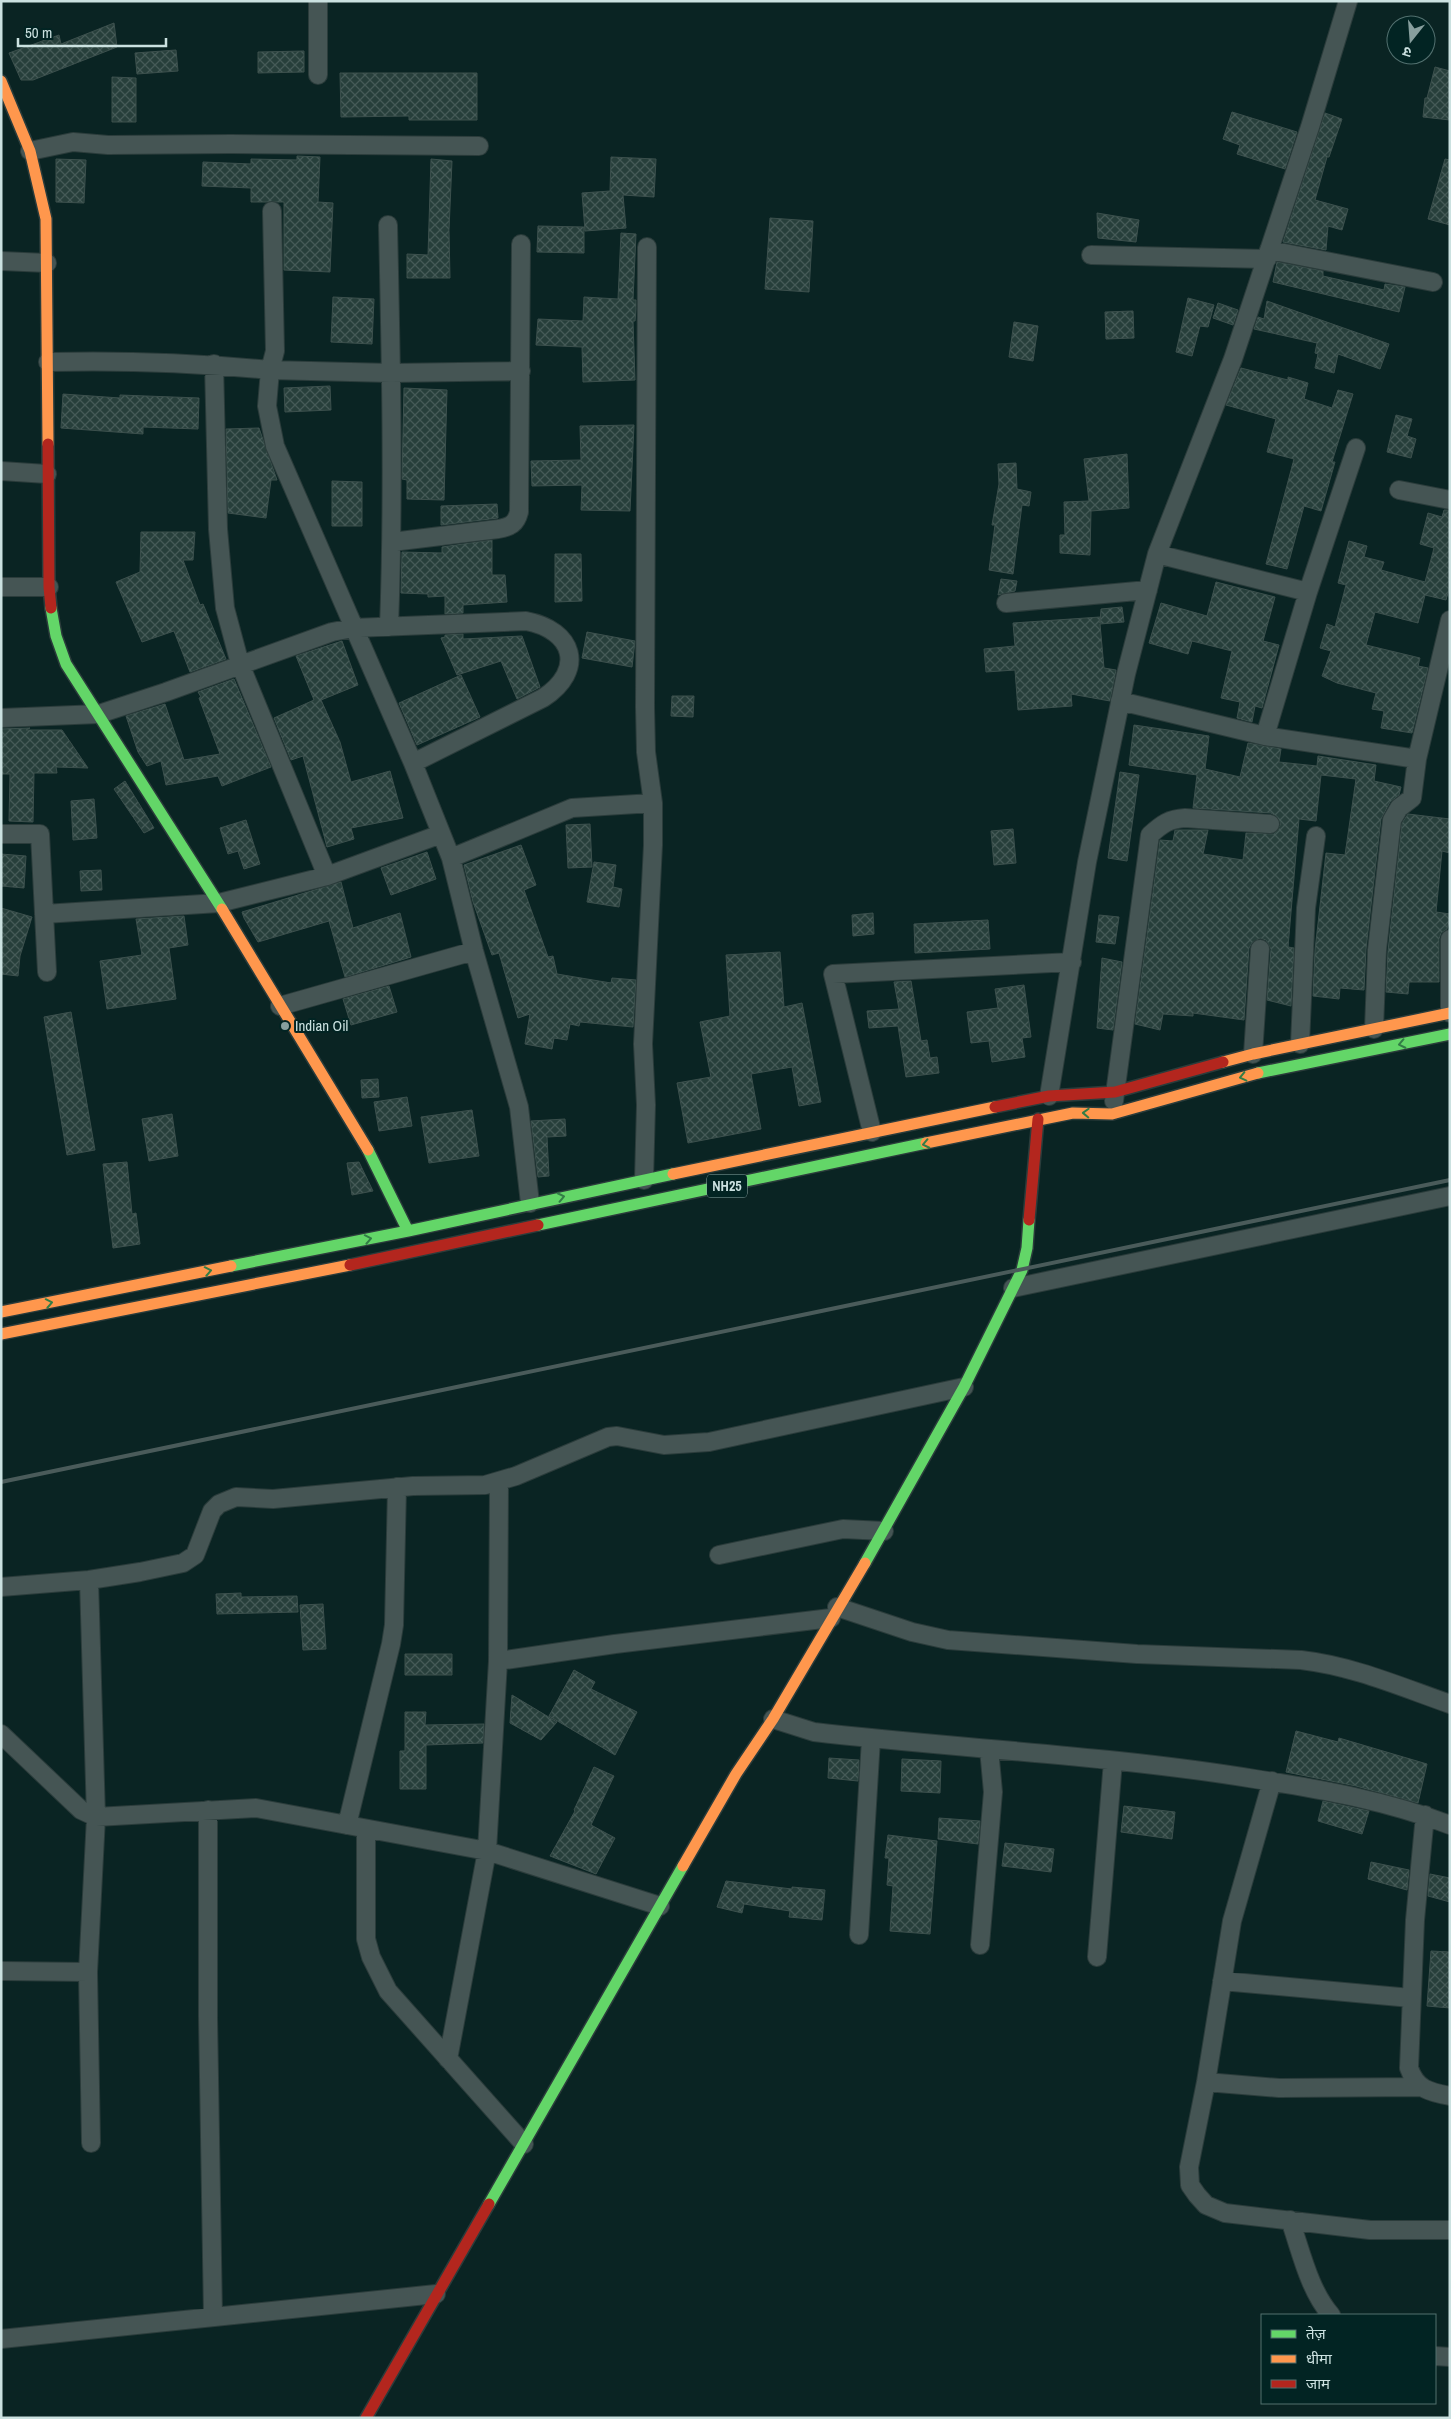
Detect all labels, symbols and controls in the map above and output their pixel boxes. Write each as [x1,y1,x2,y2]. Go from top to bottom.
scale bar [18,15,165,47]
north arrow [1386,15,1436,65]
text: 50 m [25,22,52,43]
text: उ [1400,42,1414,62]
place label: Indian Oil [295,1015,348,1036]
marker: Indian Oil [279,1020,291,1032]
one-way arrow [1398,1038,1406,1049]
one-way arrow [1238,1071,1247,1082]
one-way arrow [1081,1108,1089,1118]
one-way arrow [922,1138,931,1149]
road number: NH25 [707,1174,747,1198]
one-way arrow [556,1192,565,1203]
one-way arrow [363,1234,372,1245]
one-way arrow [204,1266,213,1276]
one-way arrow [45,1298,53,1308]
legend [1261,2314,1436,2404]
text: तेज़ [1306,2323,1327,2344]
text: धीमा [1306,2348,1333,2369]
text: जाम [1306,2373,1331,2394]

